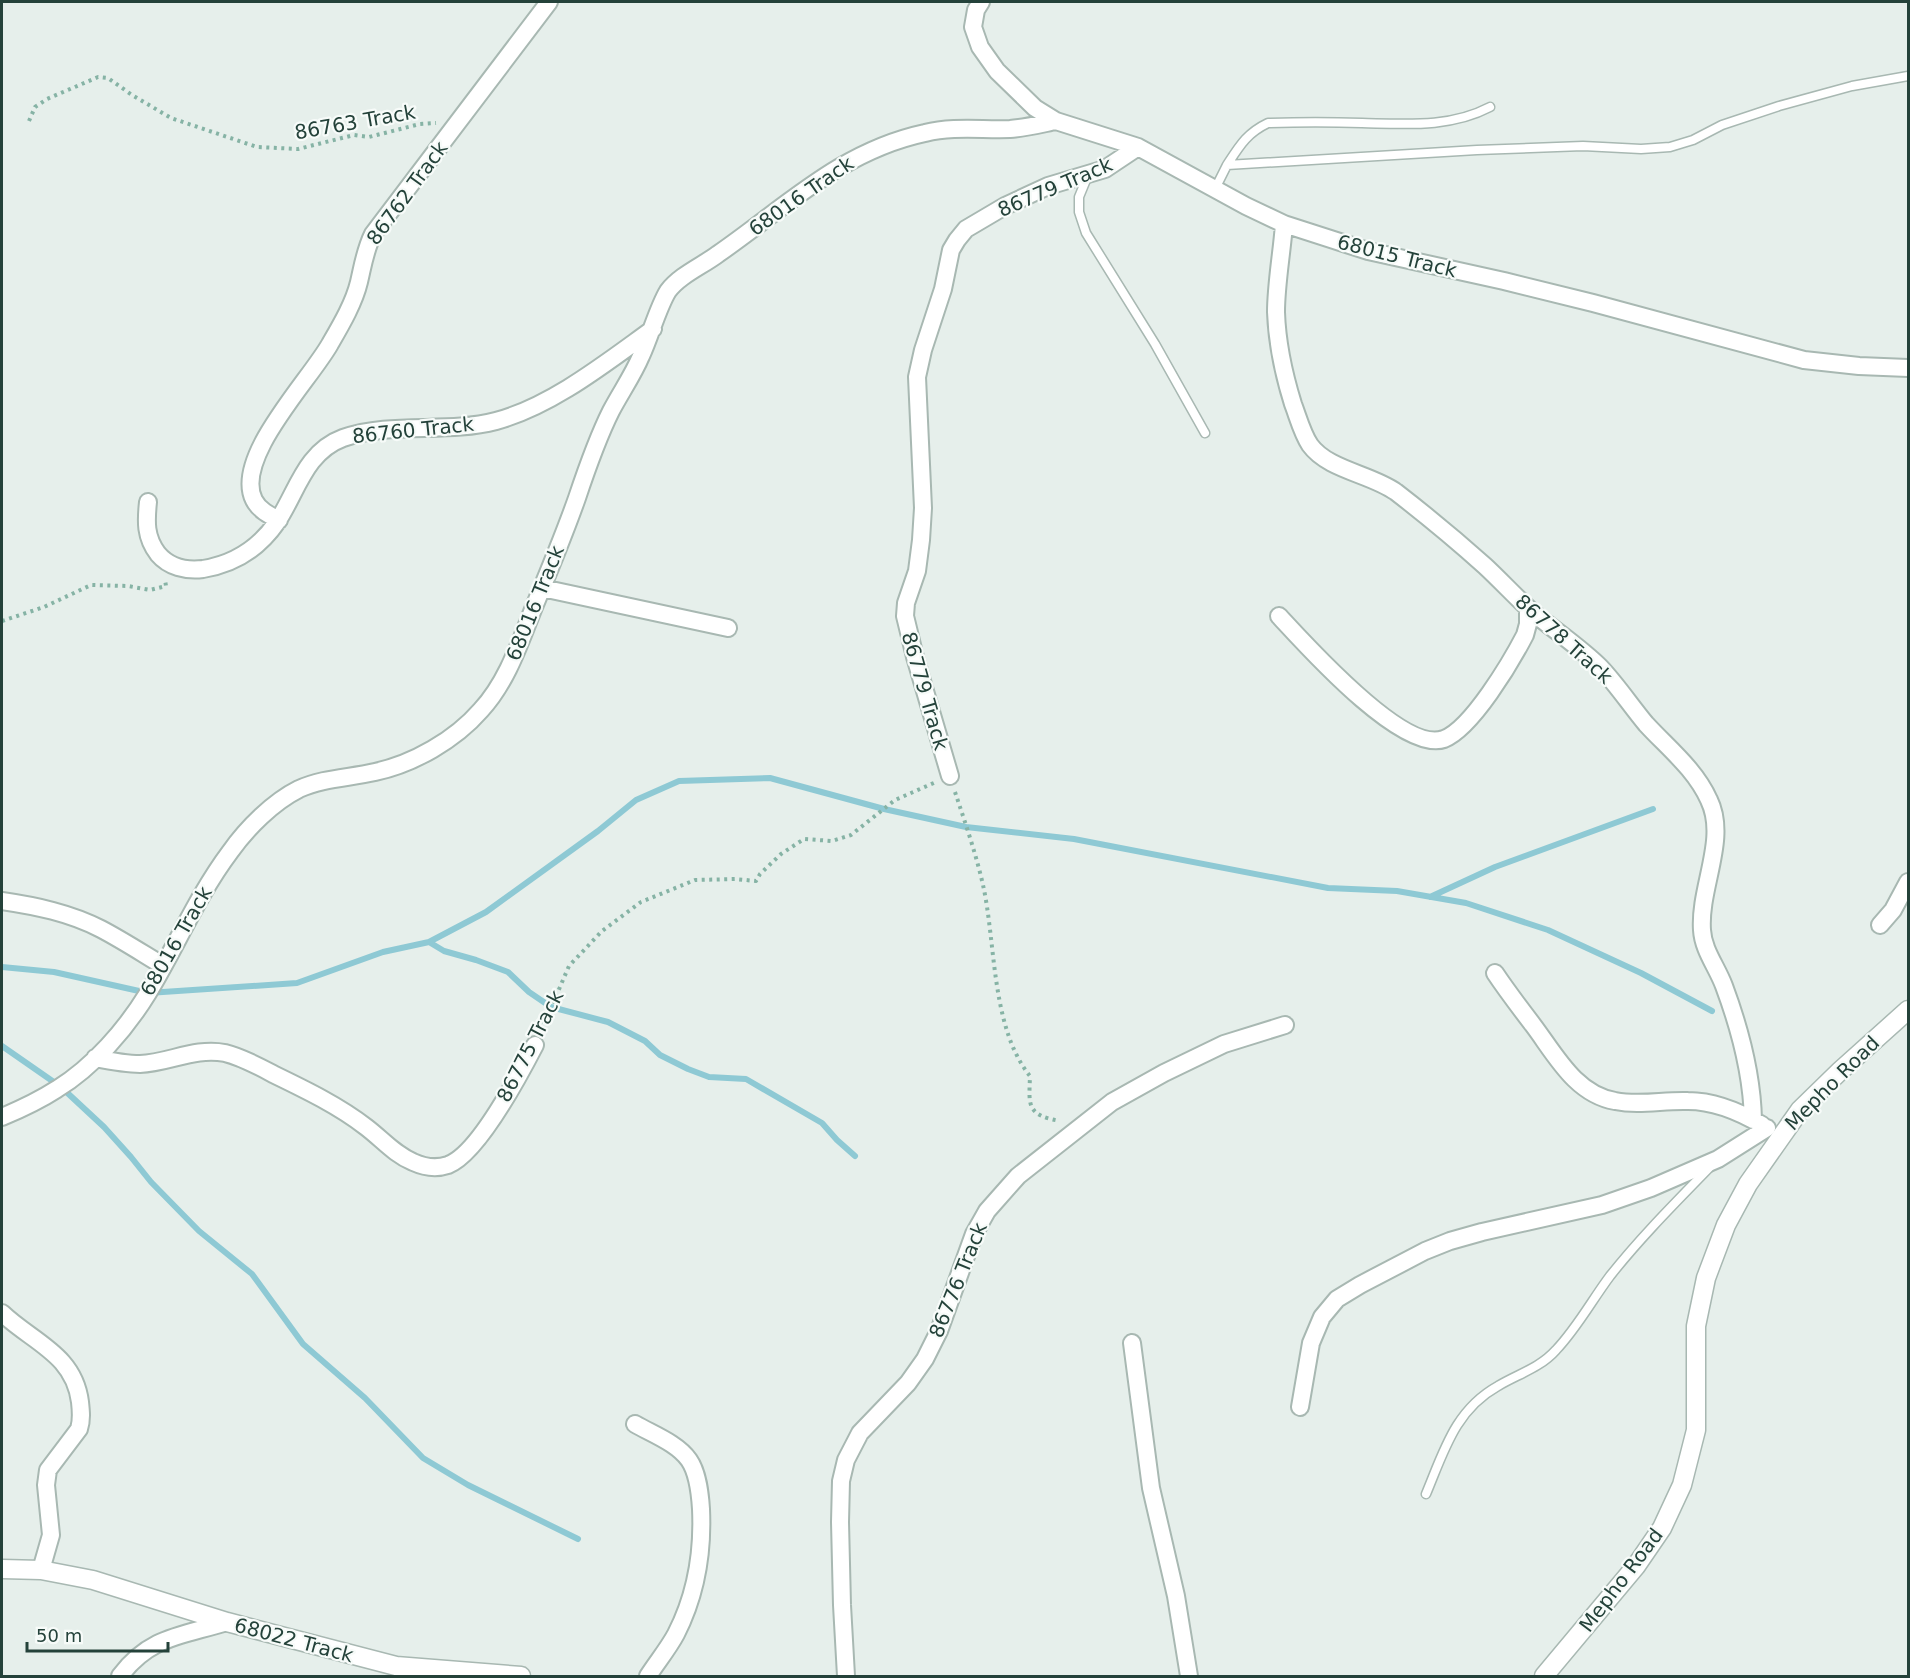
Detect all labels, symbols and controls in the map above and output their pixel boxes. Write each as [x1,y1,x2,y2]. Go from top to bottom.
street label: 86763 Track [293,99,418,144]
street label: 86762 Track [361,136,453,250]
street label: 68016 Track [744,151,858,241]
street label: 86779 Track [994,152,1116,222]
street label: 68015 Track [1335,230,1460,283]
street label: 86760 Track [351,412,475,448]
street label: 68016 Track [501,541,569,664]
street label: 86778 Track [1511,589,1618,689]
street label: 86779 Track [897,629,954,753]
street label: 68016 Track [135,882,217,1000]
street label: 86775 Track [492,986,569,1106]
street label: Mepho Road [1780,1031,1884,1135]
street label: 86776 Track [924,1218,992,1341]
street label: Mepho Road [1574,1523,1668,1637]
street label: 68022 Track [232,1613,357,1668]
scale bar [27,1615,168,1653]
text: 50 m [36,1625,82,1646]

